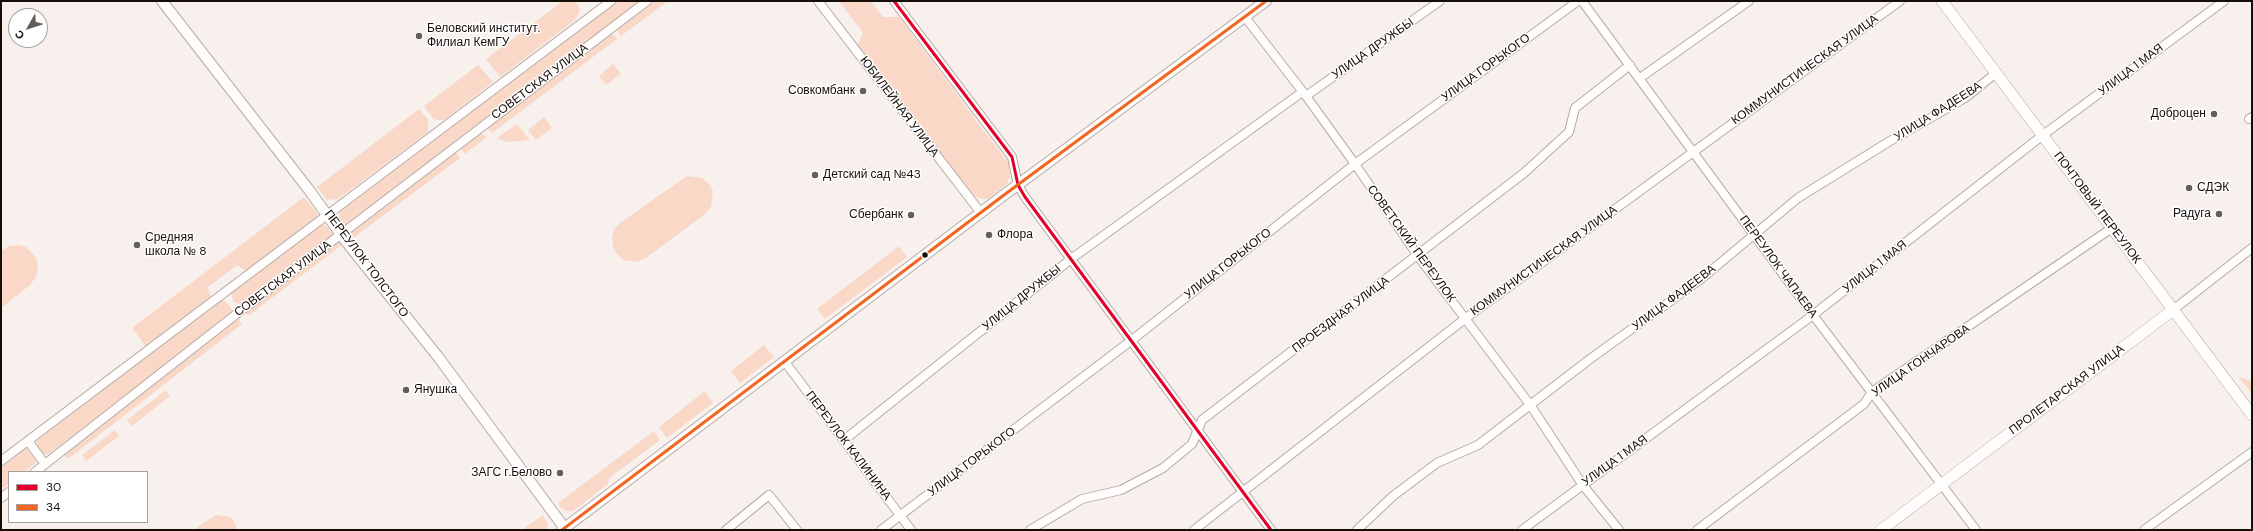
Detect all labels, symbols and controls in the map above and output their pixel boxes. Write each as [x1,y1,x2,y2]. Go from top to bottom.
north arrow [8,8,48,48]
street label: КОММУНИСТИЧЕСКАЯ УЛИЦА [1729,12,1881,128]
street label: УЛИЦА ДРУЖБЫ [1329,15,1417,83]
place label: Беловский институт. Филиал КемГУ [427,22,540,50]
text: С [12,27,27,42]
marker: Беловский институт. Филиал КемГУ [414,31,424,41]
street label: УЛИЦА ГОРЬКОГО [1439,31,1533,105]
street label: СОВЕТСКАЯ УЛИЦА [489,41,591,123]
street label: УЛИЦА 1 МАЯ [2096,41,2166,99]
street label: ЮБИЛЕЙНАЯ УЛИЦА [856,54,942,160]
street label: УЛИЦА ФАДЕЕВА [1891,79,1985,145]
place label: Совкомбанк [788,84,855,98]
marker: Совкомбанк [858,86,868,96]
place label: Доброцен [2151,107,2206,121]
marker: Доброцен [2209,109,2219,119]
street label: ПОЧТОВЫЙ ПЕРЕУЛОК [2050,149,2144,267]
place label: Детский сад №43 [823,168,921,182]
marker: Детский сад №43 [810,170,820,180]
place label: СДЭК [2197,181,2229,195]
street label: СОВЕТСКИЙ ПЕРЕУЛОК [1364,183,1458,305]
marker: СДЭК [2184,183,2194,193]
street label: КОММУНИСТИЧЕСКАЯ УЛИЦА [1468,203,1620,319]
street label: ПЕРЕУЛОК ТОЛСТОГО [321,207,411,321]
place label: Радуга [2173,207,2211,221]
place label: Сбербанк [849,208,903,222]
marker: Радуга [2214,209,2224,219]
marker: Сбербанк [906,210,916,220]
street label: ПЕРЕУЛОК ЧАПАЕВА [1736,213,1820,321]
street label: УЛИЦА ГОРЬКОГО [1182,226,1274,302]
place label: Флора [997,228,1033,242]
marker: Флора [984,230,994,240]
place label: Средняя школа № 8 [145,231,207,259]
street label: СОВЕТСКАЯ УЛИЦА [232,238,334,320]
street label: УЛИЦА 1 МАЯ [1840,238,1910,296]
marker: Средняя школа № 8 [132,240,142,250]
unlabelled marker [920,250,930,260]
street label: УЛИЦА ДРУЖБЫ [980,262,1064,334]
street label: УЛИЦА ФАДЕЕВА [1629,262,1719,334]
street label: ПРОЕЗДНАЯ УЛИЦА [1290,274,1392,356]
street label: УЛИЦА ГОНЧАРОВА [1869,322,1973,400]
street label: ПРОЛЕТАРСКАЯ УЛИЦА [2007,342,2127,438]
place label: Янушка [414,383,457,397]
marker: Янушка [401,385,411,395]
street label: ПЕРЕУЛОК КАЛИНИНА [802,389,894,503]
street label: УЛИЦА ГОРЬКОГО [925,424,1019,500]
street label: УЛИЦА 1 МАЯ [1579,432,1651,490]
place label: ЗАГС г.Белово [471,466,552,480]
marker: ЗАГС г.Белово [555,468,565,478]
legend [8,471,148,523]
text: 30 [46,479,61,495]
text: 34 [46,499,60,515]

